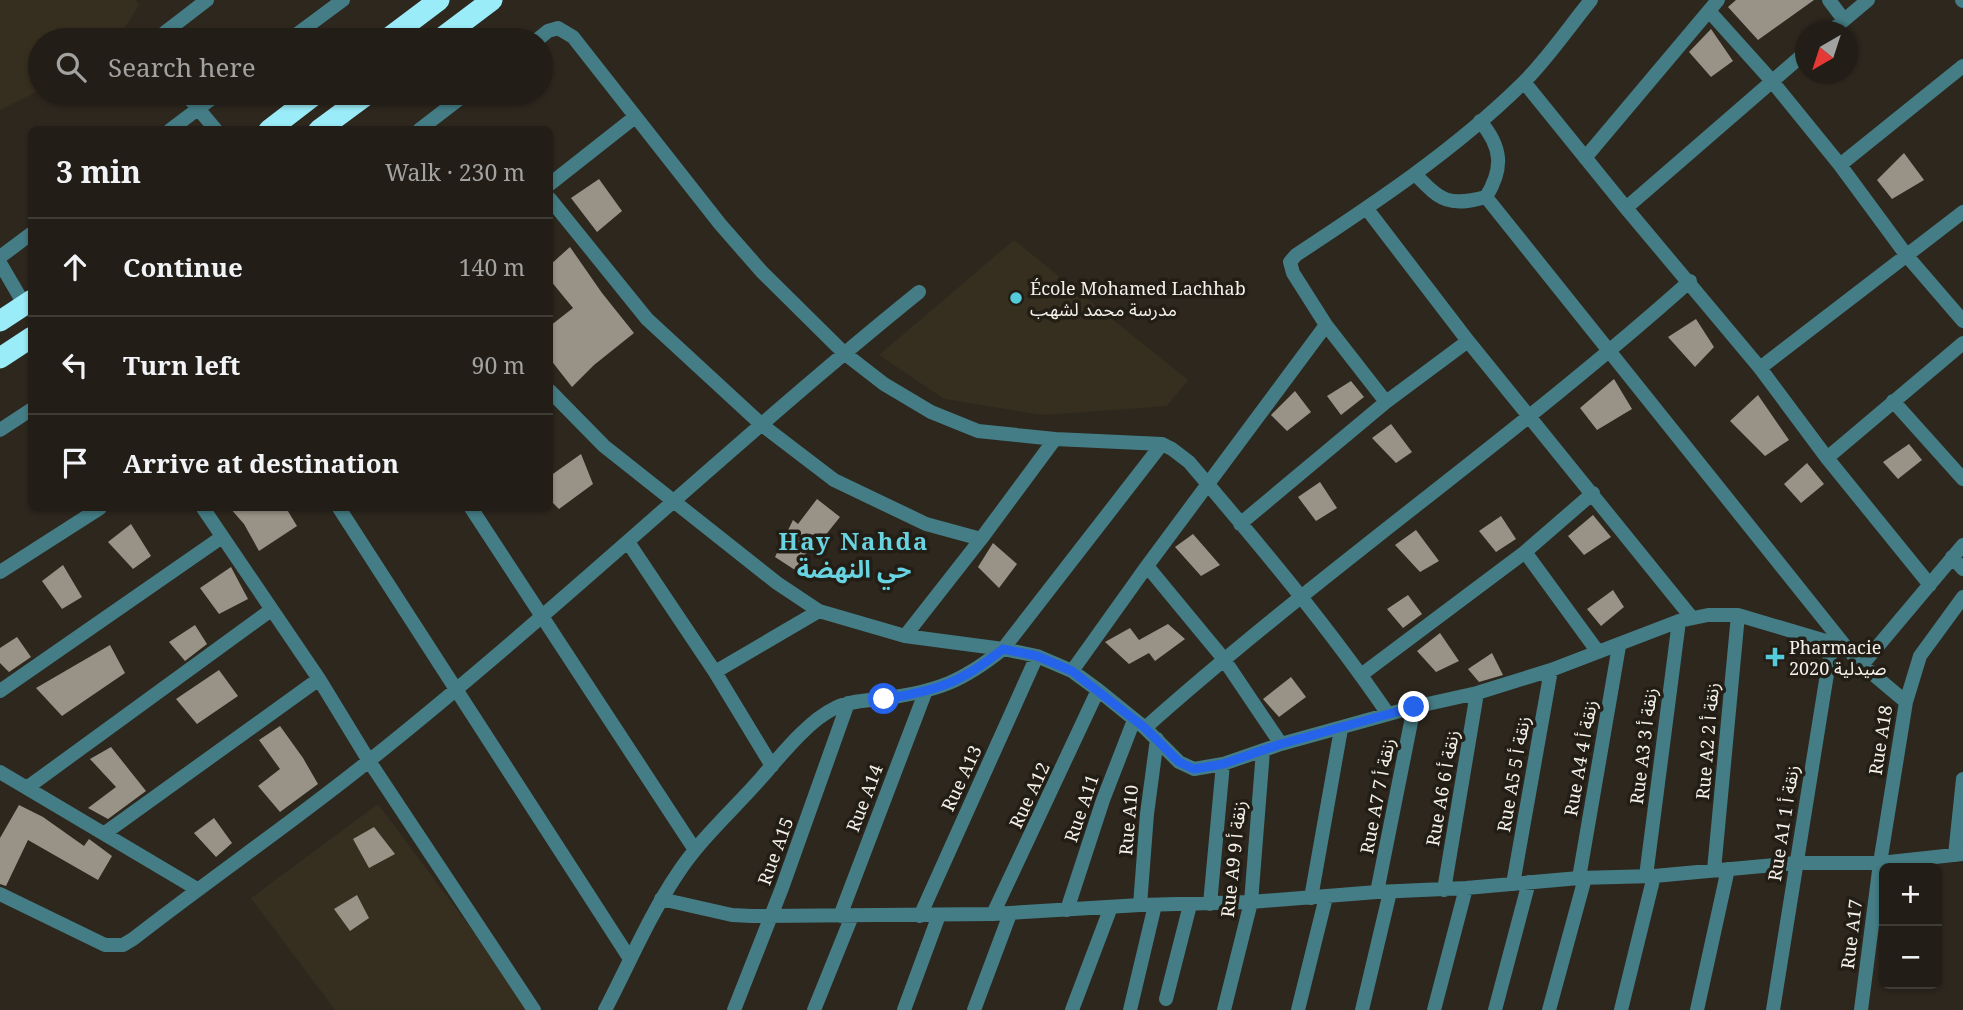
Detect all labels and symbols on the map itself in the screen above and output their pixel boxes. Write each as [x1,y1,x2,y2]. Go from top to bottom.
north arrow [1795,21,1858,84]
place label: École Mohamed Lachhab مدرسة محمد لشهب [1030,276,1246,321]
marker: École Mohamed Lachhab مدرسة محمد لشهب [1008,290,1024,306]
district label: Hay Nahda حي النهضة [778,524,930,589]
place label: Pharmacie 2020 صيدلية [1789,635,1887,680]
marker: Pharmacie 2020 صيدلية [1767,649,1783,665]
street label: Rue A2 زنقة أ 2 [1690,682,1724,800]
route start [868,683,899,714]
street label: Rue A3 زنقة أ 3 [1624,686,1662,806]
route end [1398,691,1429,722]
street label: Rue A4 زنقة أ 4 [1558,698,1602,818]
street label: Rue A18 [1863,703,1897,777]
street label: Rue A5 زنقة أ 5 [1491,714,1535,834]
street label: Rue A6 زنقة أ 6 [1420,728,1464,848]
street label: Rue A7 زنقة أ 7 [1354,736,1400,856]
street label: Rue A13 [935,741,987,815]
street label: Rue A12 [1003,758,1055,832]
street label: Rue A14 [840,761,888,835]
street label: Rue A1 زنقة أ 1 [1762,763,1804,883]
street label: Rue A11 [1058,771,1104,845]
street label: Rue A10 [1113,784,1143,856]
street label: Rue A9 زنقة أ 9 [1215,799,1251,919]
street label: Rue A15 [752,814,798,888]
street label: Rue A17 [1835,898,1867,970]

